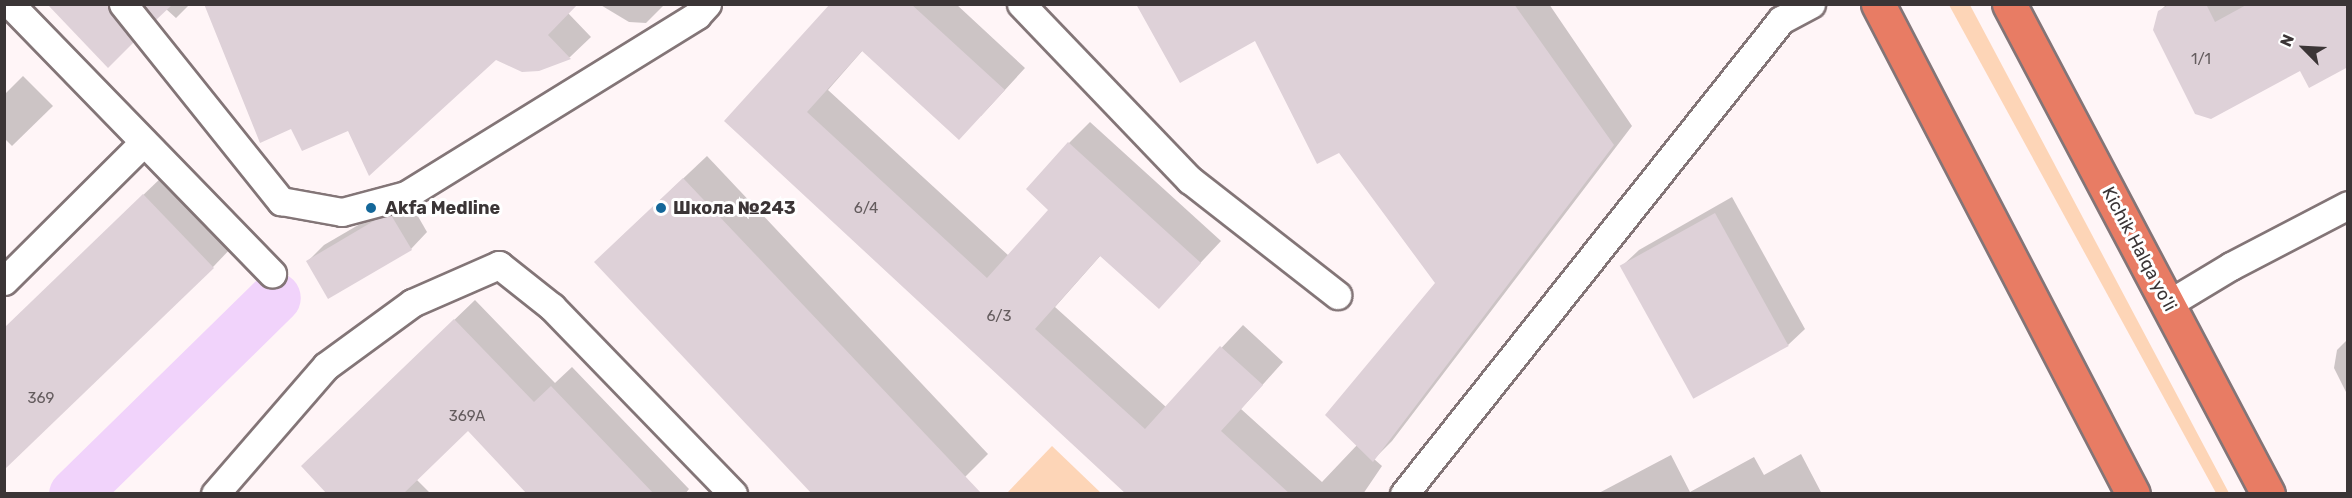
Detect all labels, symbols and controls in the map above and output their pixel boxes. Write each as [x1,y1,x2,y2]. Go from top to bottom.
north arrow [2274,18,2334,78]
text: N [2276,31,2298,50]
house number: 1/1 [2191,51,2211,69]
street label: Kichik Halqa yo'li [2097,183,2181,315]
place label: Akfa Medline [385,197,500,219]
place label: Школа №243 [673,197,796,219]
marker: Akfa Medline [362,199,380,217]
house number: 6/4 [854,200,878,218]
marker: Школа №243 [654,201,668,215]
house number: 6/3 [986,308,1012,326]
house number: 369 [28,390,54,408]
house number: 369A [449,408,485,426]

